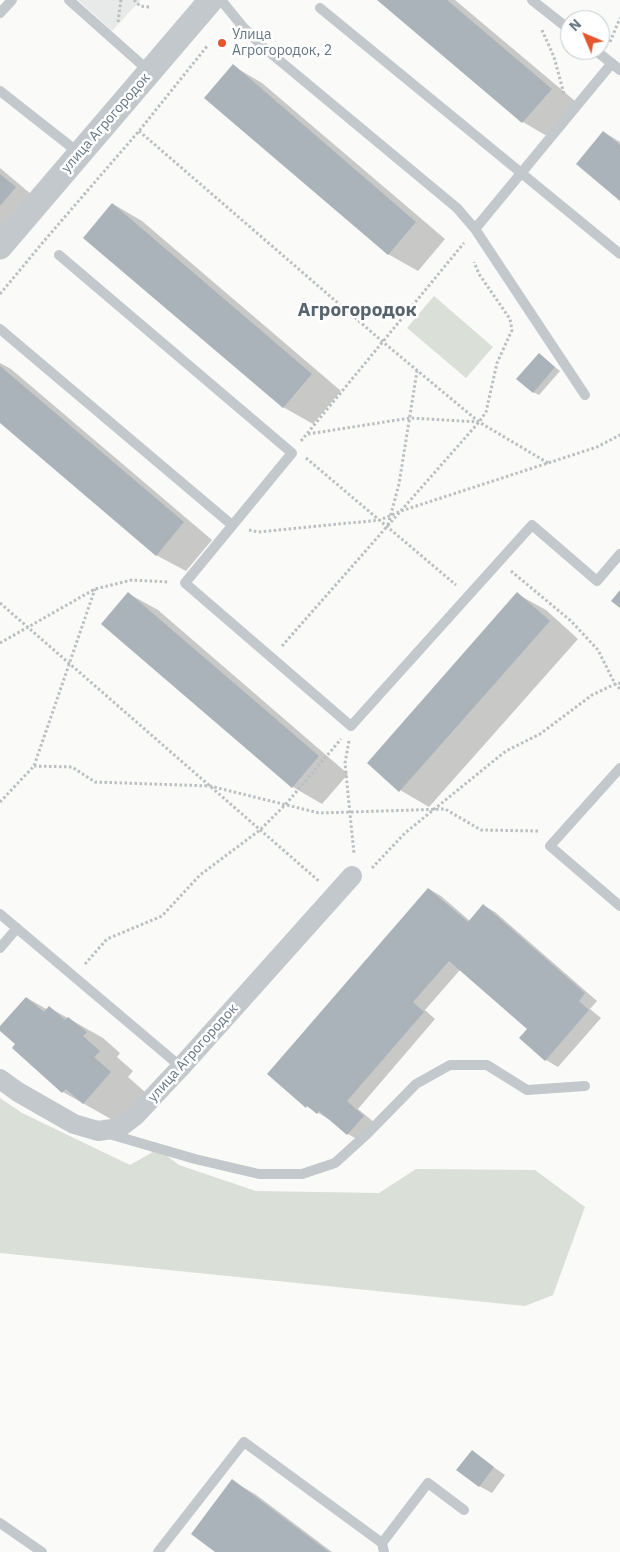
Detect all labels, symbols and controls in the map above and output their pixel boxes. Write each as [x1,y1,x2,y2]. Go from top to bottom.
north arrow [560,10,610,60]
text: N [565,15,585,35]
place label: Улица Агрогородок, 2 [232,27,332,59]
marker: Улица Агрогородок, 2 [216,37,228,49]
street label: улица Агрогородок [58,70,154,176]
district label: Агрогородок [297,300,417,322]
street label: улица Агрогородок [144,1000,242,1106]

